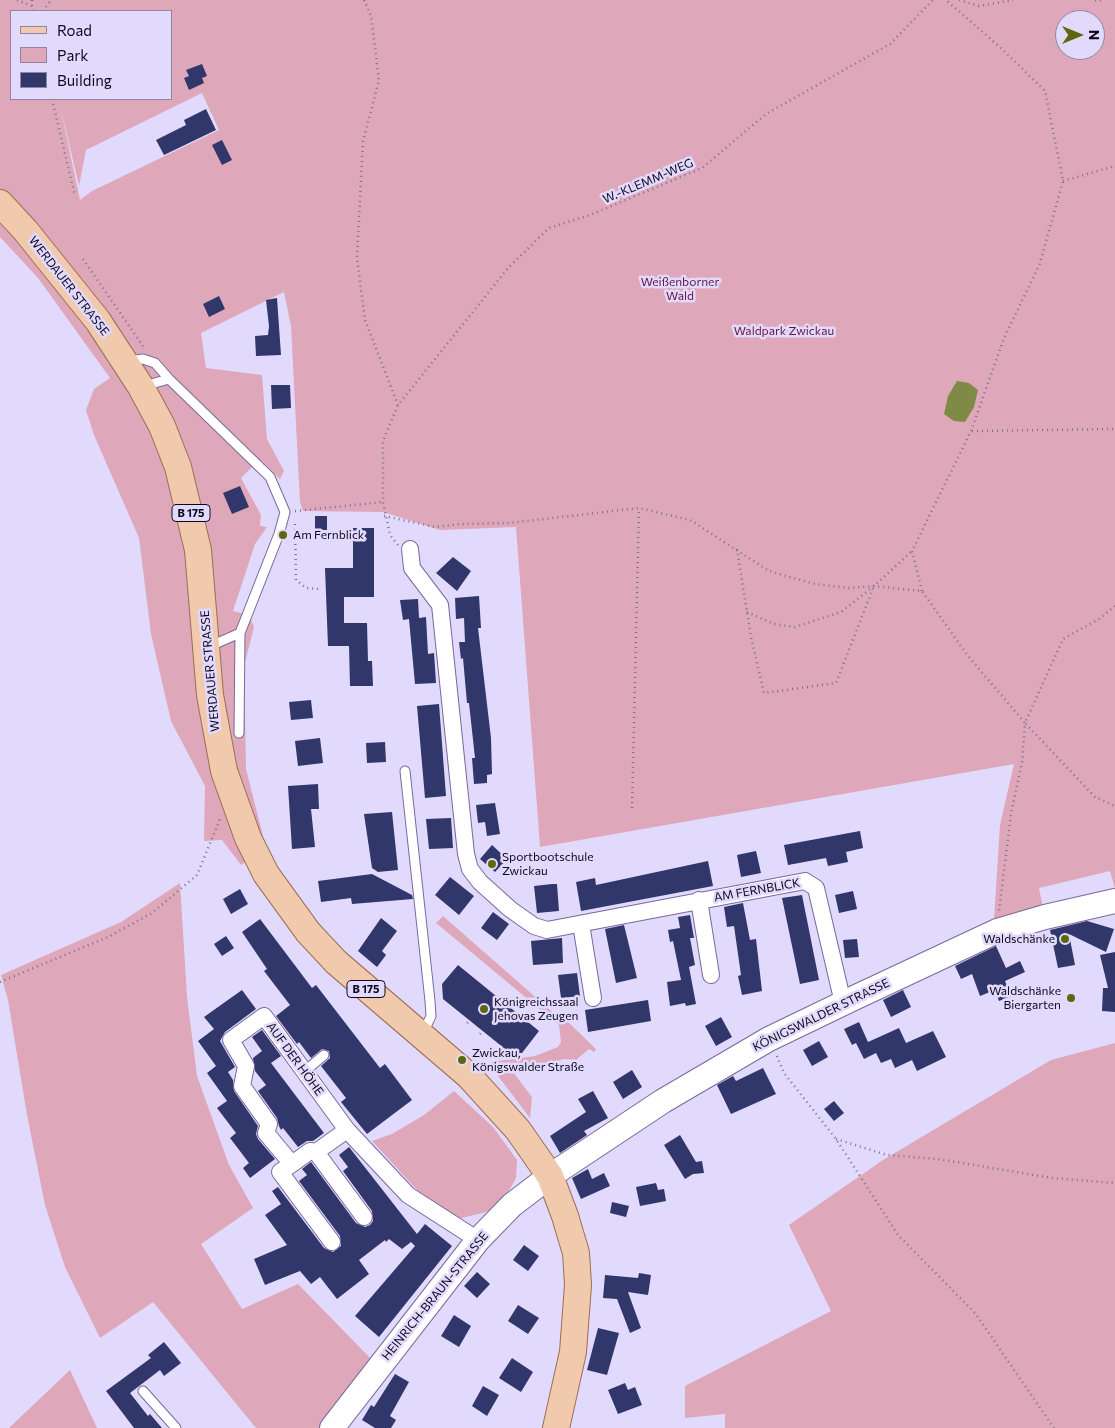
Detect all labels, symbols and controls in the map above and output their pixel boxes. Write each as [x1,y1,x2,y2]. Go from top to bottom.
legend [10,10,172,100]
north arrow [1055,10,1105,60]
text: Road [57,21,92,39]
text: N [1086,30,1103,40]
text: Park [57,46,88,64]
text: Building [57,71,112,89]
street label: W.-KLEMM-WEG [601,155,695,207]
street label: WERDAUER STRASSE [26,233,112,339]
park label: Weißenborner Wald [641,275,719,303]
park label: Waldpark Zwickau [734,324,834,338]
road number: B 175 [172,504,210,522]
place label: Am Fernblick [293,528,364,542]
marker: Am Fernblick [277,529,289,541]
street label: WERDAUER STRASSE [198,610,222,732]
place label: Sportbootschule Zwickau [502,850,594,878]
marker: Sportbootschule Zwickau [486,858,498,870]
street label: AM FERNBLICK [713,875,801,905]
place label: Waldschänke [983,932,1055,946]
marker: Waldschänke [1059,933,1071,945]
street label: KÖNIGSWALDER STRASSE [750,976,892,1054]
road number: B 175 [347,981,385,998]
place label: Waldschänke Biergarten [989,984,1061,1012]
marker: Waldschänke Biergarten [1065,992,1077,1004]
place label: Königreichssaal Jehovas Zeugen [494,995,579,1023]
marker: Königreichssaal Jehovas Zeugen [478,1003,490,1015]
street label: AUF DER HÖHE [264,1020,326,1098]
place label: Zwickau, Königswalder Straße [472,1046,584,1074]
marker: Zwickau, Königswalder Straße [456,1054,468,1066]
street label: HEINRICH-BRAUN-STRASSE [379,1229,491,1363]

